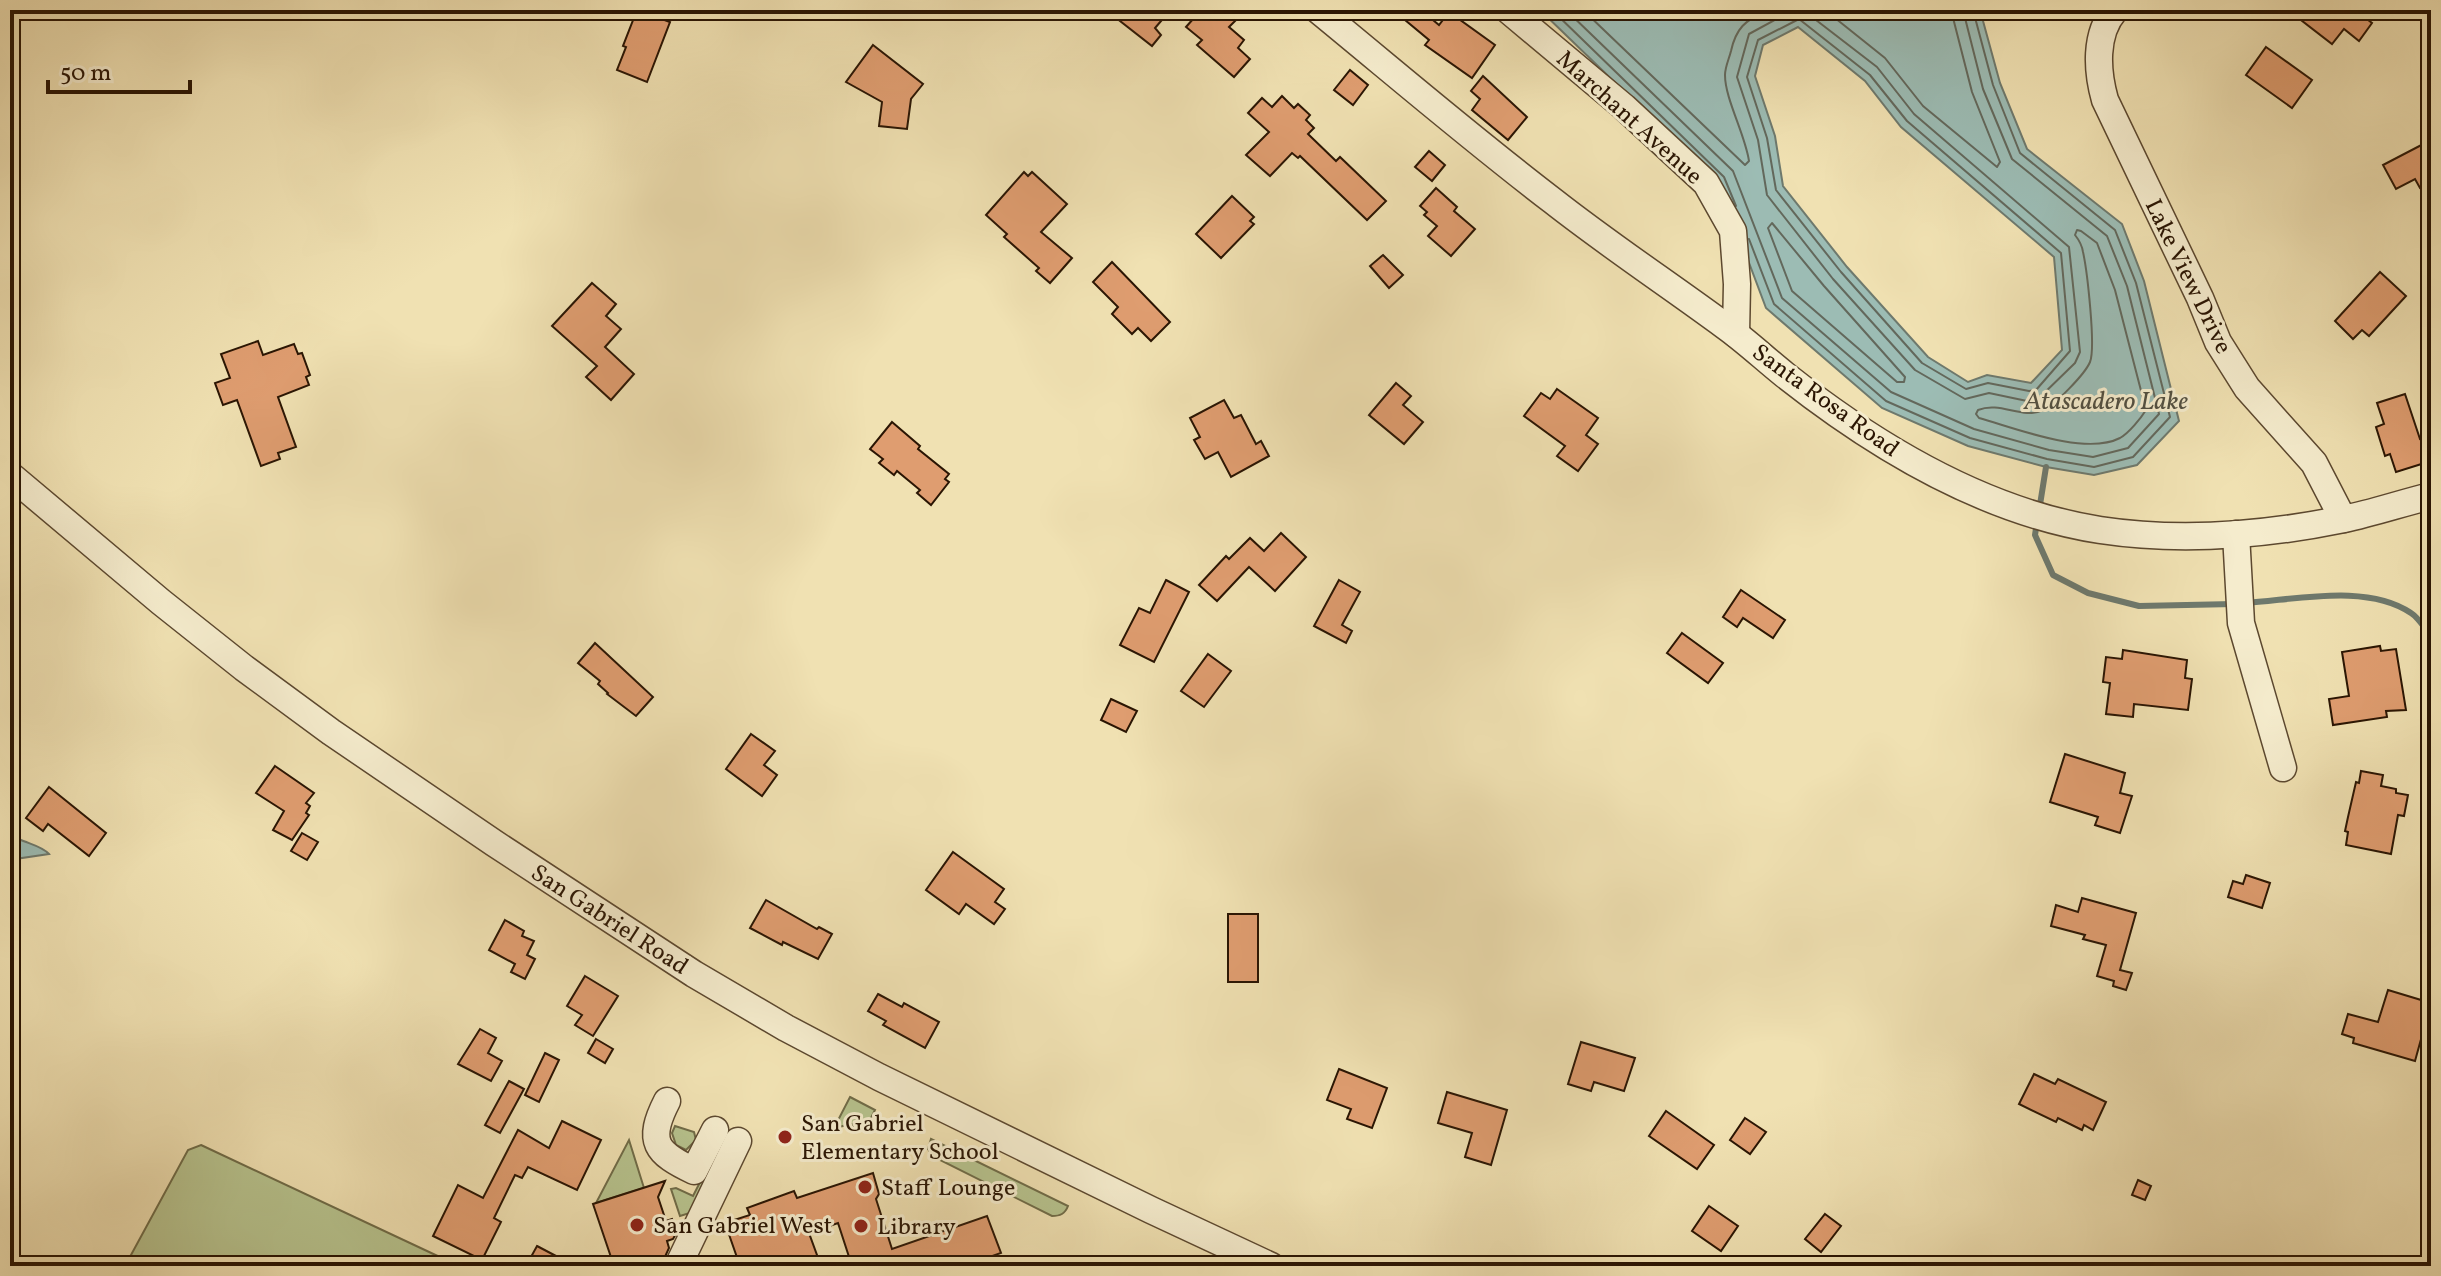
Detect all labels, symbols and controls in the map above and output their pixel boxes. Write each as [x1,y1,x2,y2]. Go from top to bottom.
street label: Marchant Avenue [1548,43,1709,194]
scale bar [48,44,190,94]
text: 50 m [60,57,112,91]
street label: Lake View Drive [2135,194,2239,360]
street label: Santa Rosa Road [1744,337,1905,467]
water label: Atascadero Lake [2023,384,2189,420]
street label: San Gabriel Road [523,857,694,984]
place label: San Gabriel Elementary School [801,1108,999,1170]
marker: San Gabriel Elementary School [776,1128,794,1146]
place label: Staff Lounge [881,1172,1016,1206]
marker: Staff Lounge [856,1178,874,1196]
place label: San Gabriel West [653,1210,832,1244]
place label: Library [877,1211,956,1245]
marker: San Gabriel West [628,1216,646,1234]
marker: Library [852,1217,870,1235]

